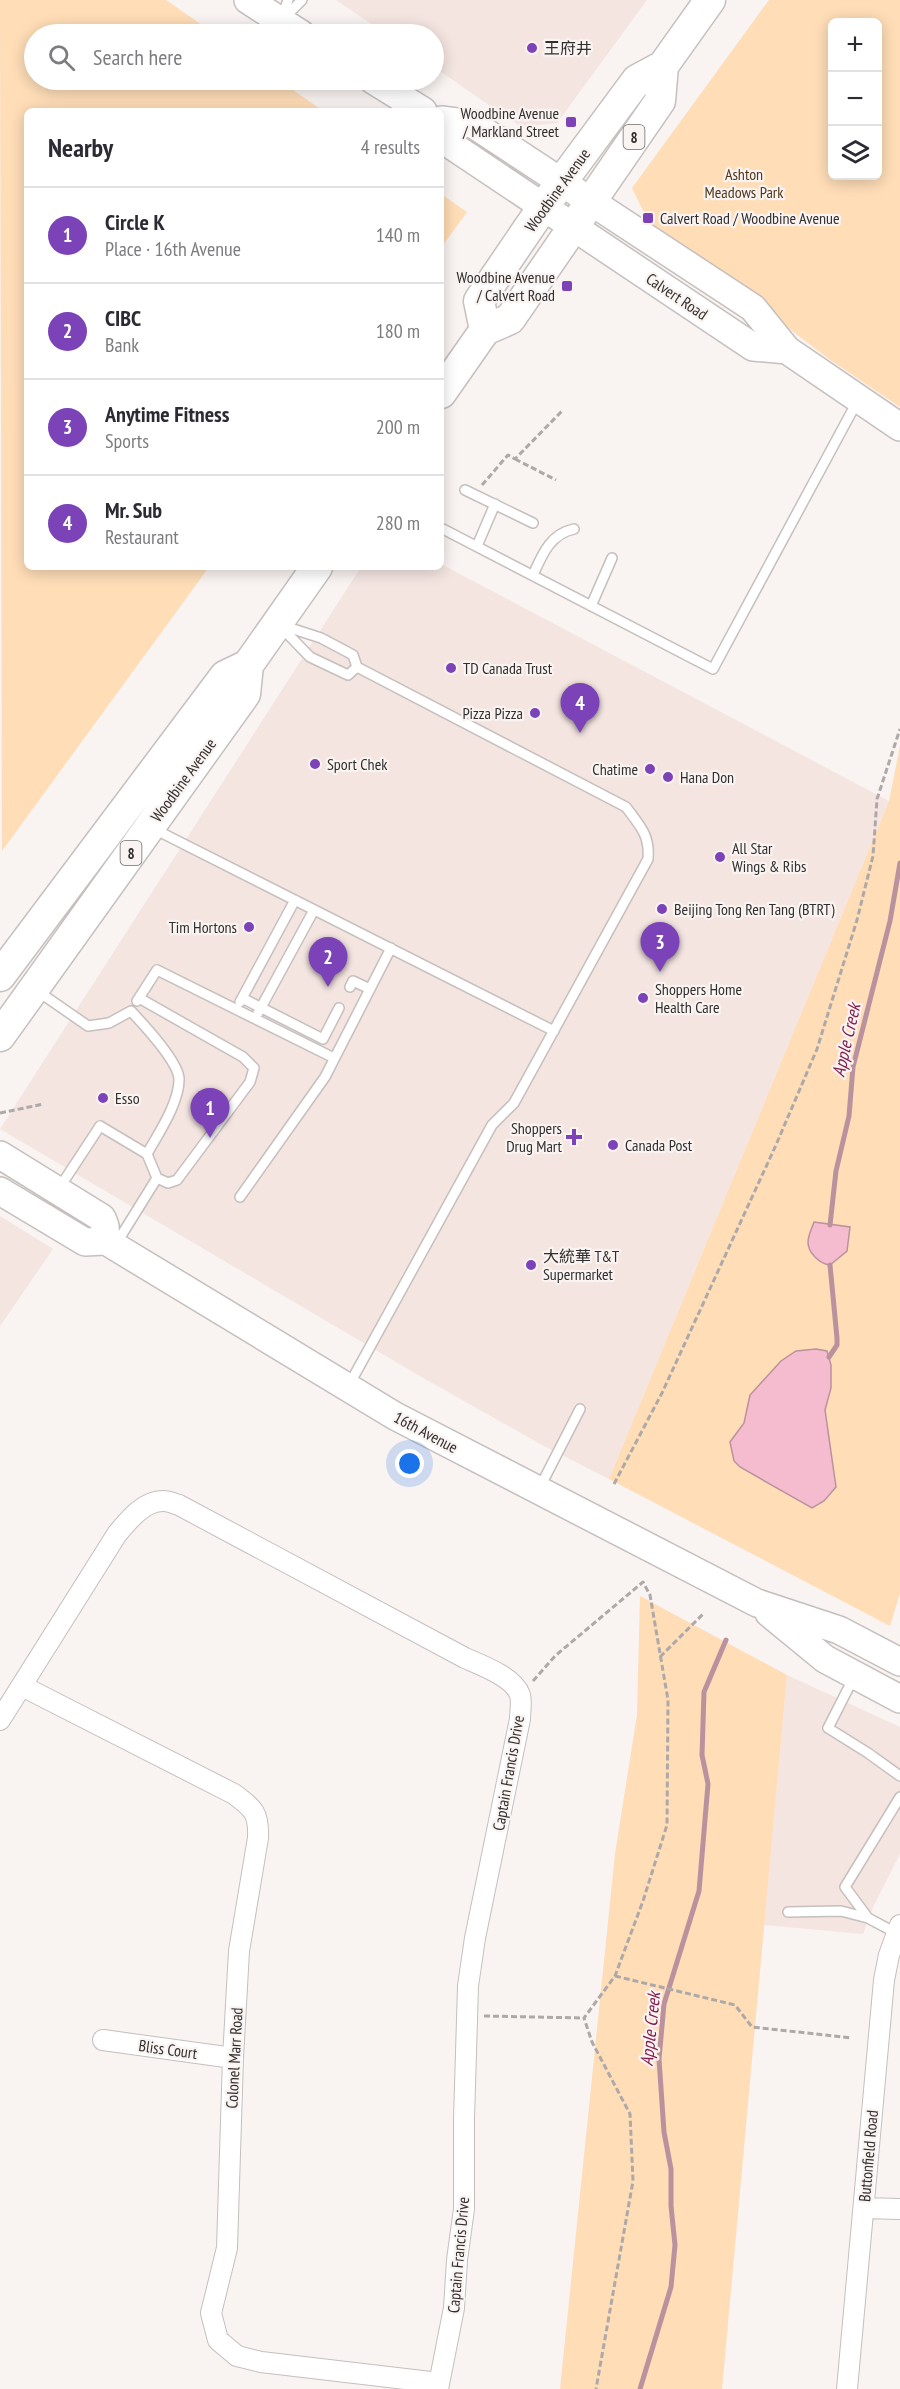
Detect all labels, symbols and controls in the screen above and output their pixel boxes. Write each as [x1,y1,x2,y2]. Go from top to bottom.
map controls [828,18,882,180]
button: + [828,18,882,72]
search box [24,24,444,90]
place label: 王府井 [544,38,592,58]
icon: search [45,41,78,74]
marker: 王府井 [525,41,539,55]
text: Search here [93,43,182,71]
button: − [828,72,882,126]
place label: Woodbine Avenue / Markland Street [461,103,560,141]
marker: Woodbine Avenue / Markland Street [564,115,578,129]
road number: 8 [624,125,644,149]
button: layers [828,126,882,180]
text: Nearby [48,131,113,164]
text: 4 results [361,134,420,160]
street label: Woodbine Avenue [520,144,594,236]
park label: Ashton Meadows Park [705,164,784,202]
text: Circle K [105,208,165,236]
place label: Calvert Road / Woodbine Avenue [660,208,840,228]
marker: Calvert Road / Woodbine Avenue [641,211,655,225]
text: 1 [63,222,72,248]
text: 140 m [376,222,420,248]
text: Place · 16th Avenue [105,236,241,262]
place label: Woodbine Avenue / Calvert Road [457,267,555,305]
street label: Calvert Road [642,268,712,324]
marker: Woodbine Avenue / Calvert Road [560,279,574,293]
text: CIBC [105,304,141,332]
text: 2 [63,318,72,344]
text: 180 m [376,318,420,344]
text: Bank [105,332,139,358]
text: Anytime Fitness [105,400,230,428]
text: 3 [63,414,72,440]
text: 200 m [376,414,420,440]
text: Sports [105,428,149,454]
text: Mr. Sub [105,496,162,524]
text: 4 [63,510,72,536]
text: 280 m [376,510,420,536]
text: Restaurant [105,524,179,550]
place label: TD Canada Trust [463,658,553,678]
marker: TD Canada Trust [444,661,458,675]
pin: 4 [560,684,600,733]
place label: Pizza Pizza [462,703,523,723]
marker: Pizza Pizza [528,706,542,720]
street label: Woodbine Avenue [146,734,220,826]
place label: Sport Chek [327,754,388,774]
marker: Sport Chek [308,757,322,771]
place label: Chatime [592,759,638,779]
marker: Chatime [643,762,657,776]
place label: Hana Don [680,767,734,787]
marker: Hana Don [661,770,675,784]
place label: All Star Wings & Ribs [732,838,806,876]
road number: 8 [120,841,142,865]
marker: All Star Wings & Ribs [713,850,727,864]
place label: Beijing Tong Ren Tang (BTRT) [674,899,835,919]
marker: Beijing Tong Ren Tang (BTRT) [655,902,669,916]
place label: Tim Hortons [169,917,237,937]
marker: Tim Hortons [242,920,256,934]
pin: 3 [640,922,680,972]
pin: 2 [308,938,348,987]
place label: Shoppers Home Health Care [655,979,742,1017]
marker: Shoppers Home Health Care [636,991,650,1005]
water label: Apple Creek [826,999,866,1079]
place label: Esso [115,1088,140,1108]
pin: 1 [190,1088,230,1138]
marker: Esso [96,1091,110,1105]
place label: Shoppers Drug Mart [506,1118,563,1156]
marker: Shoppers Drug Mart [567,1130,581,1144]
place label: Canada Post [625,1135,693,1155]
marker: Canada Post [606,1138,620,1152]
place label: 大統華 T&T Supermarket [543,1246,619,1284]
marker: 大統華 T&T Supermarket [524,1258,538,1272]
street label: 16th Avenue [391,1407,461,1457]
your location [395,1449,424,1478]
street label: Captain Francis Drive [488,1714,528,1832]
water label: Apple Creek [635,1989,666,2067]
street label: Colonel Marr Road [221,2007,247,2109]
street label: Bliss Court [137,2035,199,2063]
street label: Buttonfield Road [854,2109,882,2203]
street label: Captain Francis Drive [443,2196,473,2314]

